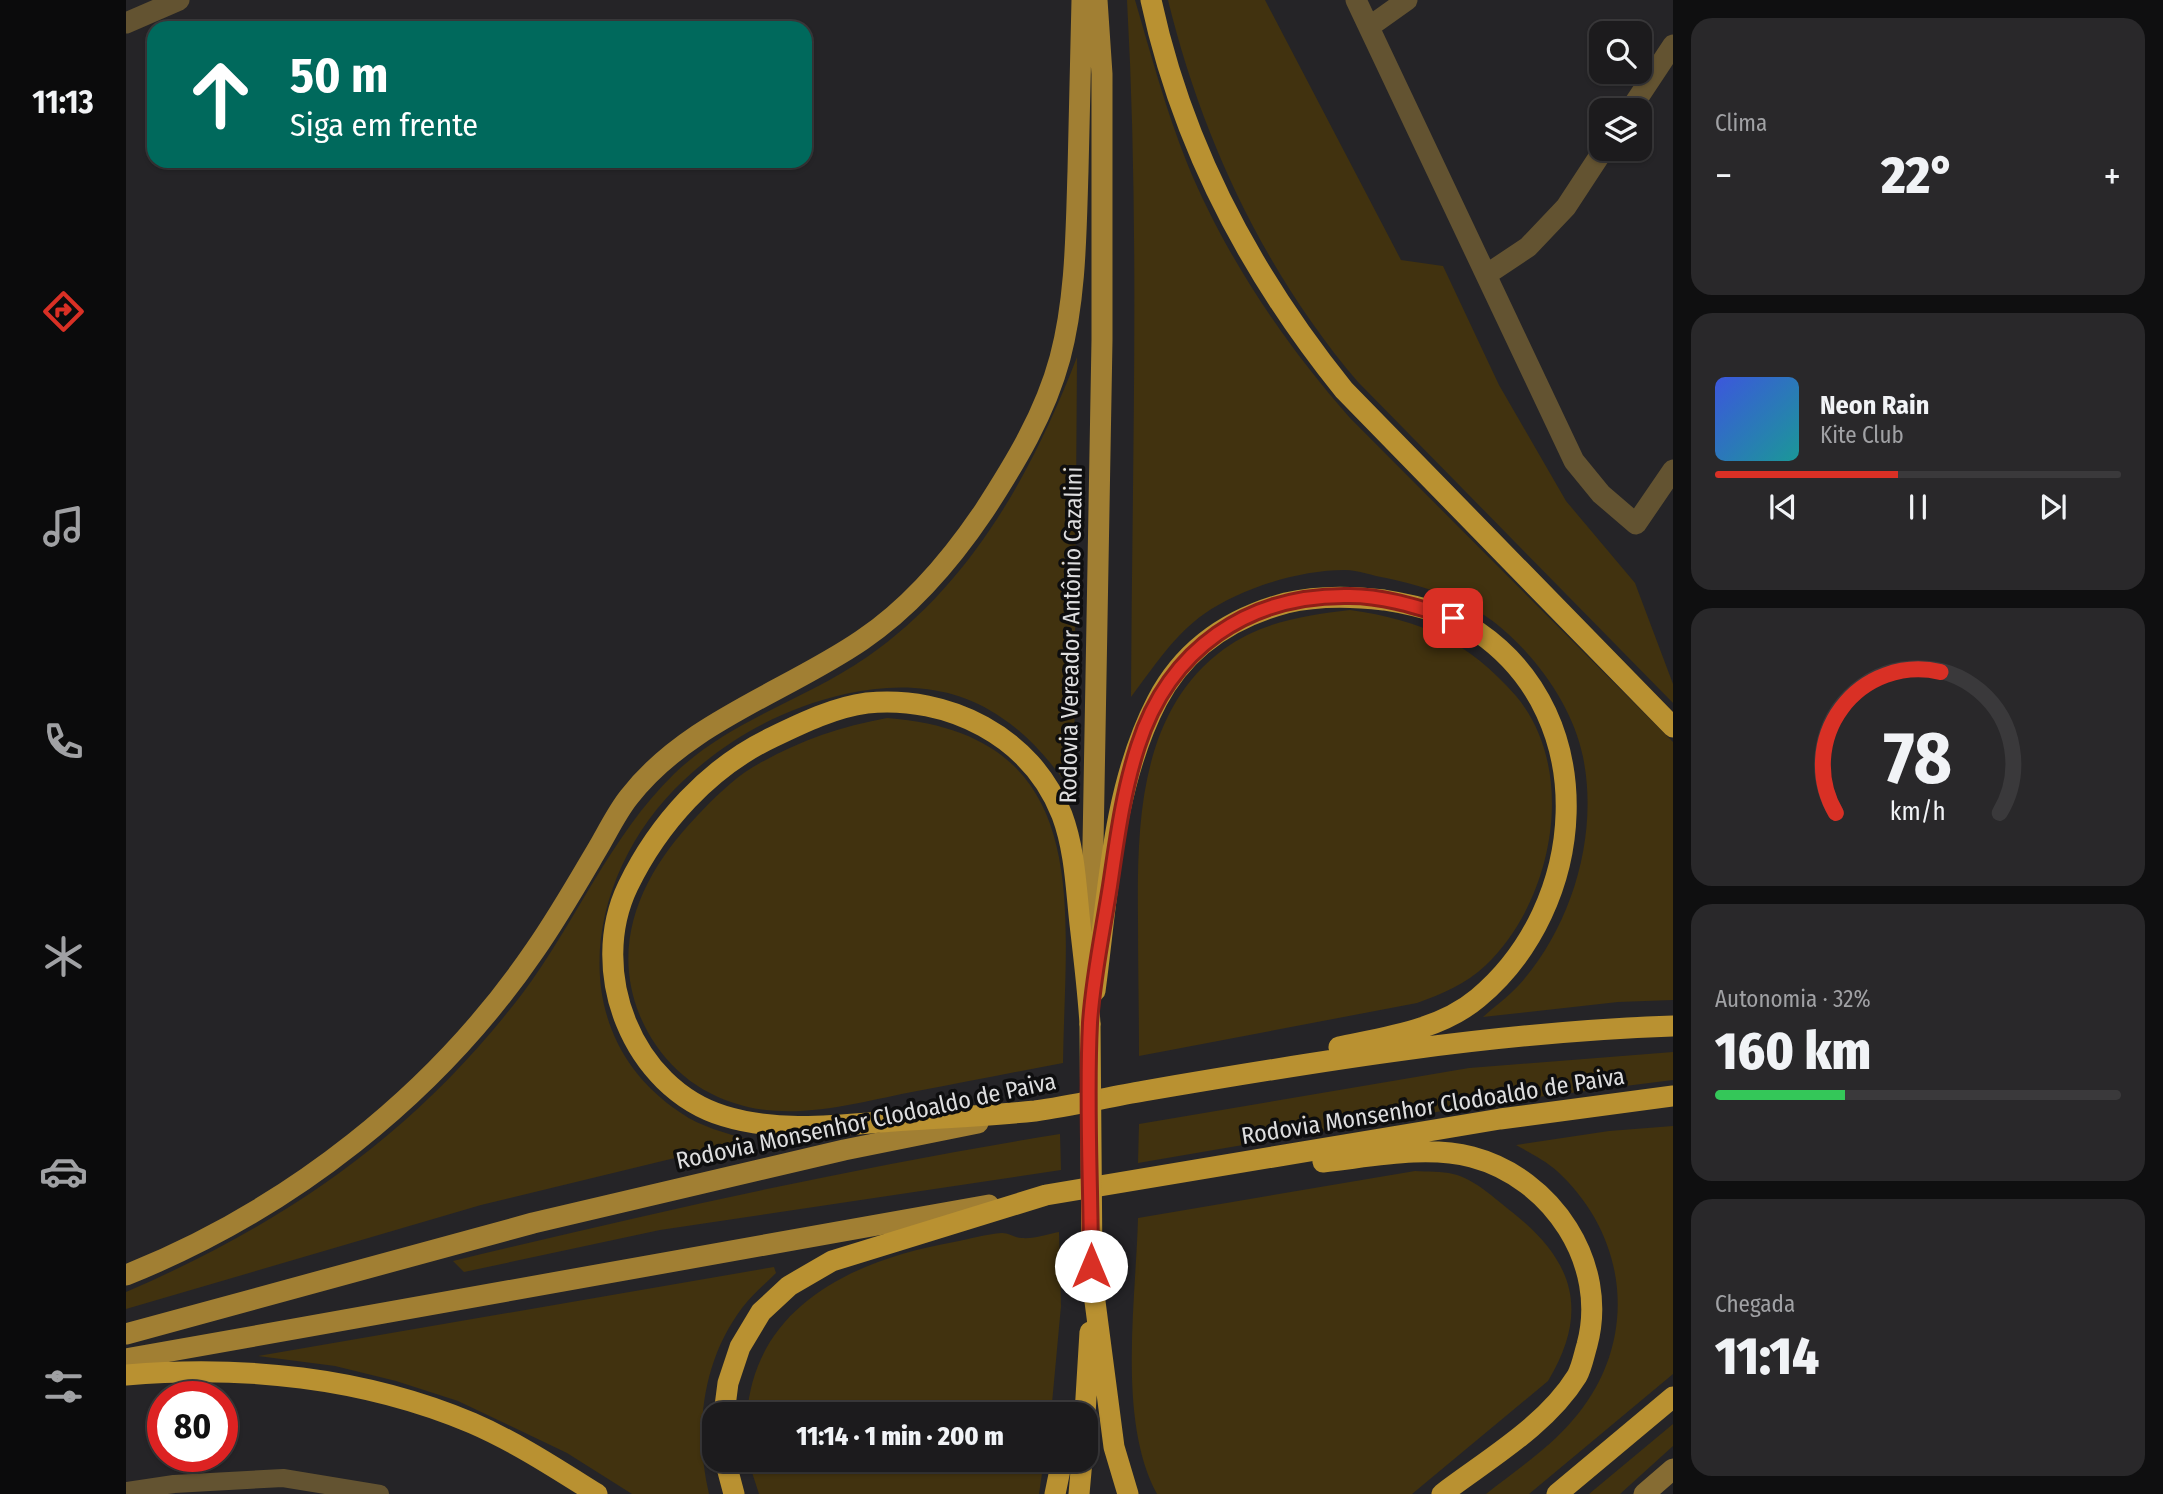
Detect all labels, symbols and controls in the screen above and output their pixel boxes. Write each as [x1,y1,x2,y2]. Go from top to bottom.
map controls [1589,21,1652,161]
button: search [1589,21,1652,84]
text: 50 m [290,46,388,105]
icon: ahead [175,49,266,140]
text: 11:13 [32,83,94,121]
button: layers [1589,98,1652,161]
text: Siga em frente [290,106,478,144]
text: Clima [1715,109,1767,137]
text: 22° [1881,144,1955,207]
text: − [1715,153,1732,199]
text: + [2104,153,2121,199]
icon: directions [39,287,88,336]
text: Neon Rain [1820,390,1929,421]
text: Kite Club [1820,421,1904,449]
street label: Rodovia Vereador Antônio Cazalini [1054,466,1088,804]
icon: previous [1764,488,1802,526]
icon: pause [1899,488,1937,526]
icon: next [2034,488,2072,526]
icon: music [39,502,88,551]
pin [1423,588,1483,648]
icon: arrive [1434,599,1472,637]
text: 78 [1884,715,1952,802]
icon: phone [39,717,88,766]
text: km/h [1890,797,1946,827]
icon: climate [39,932,88,981]
text: Autonomia · 32% [1715,985,1871,1013]
text: 160 km [1715,1020,1871,1083]
street label: Rodovia Monsenhor Clodoaldo de Paiva [1239,1062,1627,1150]
street label: Rodovia Monsenhor Clodoaldo de Paiva [673,1067,1059,1175]
icon: car [39,1147,88,1196]
position arrow [1054,1229,1128,1303]
text: Chegada [1715,1290,1795,1318]
text: 11:14 [1715,1325,1819,1388]
icon: filters [39,1362,88,1411]
speed limit sign: 80 [147,1381,238,1472]
text: 11:14 · 1 min · 200 m [796,1421,1004,1452]

